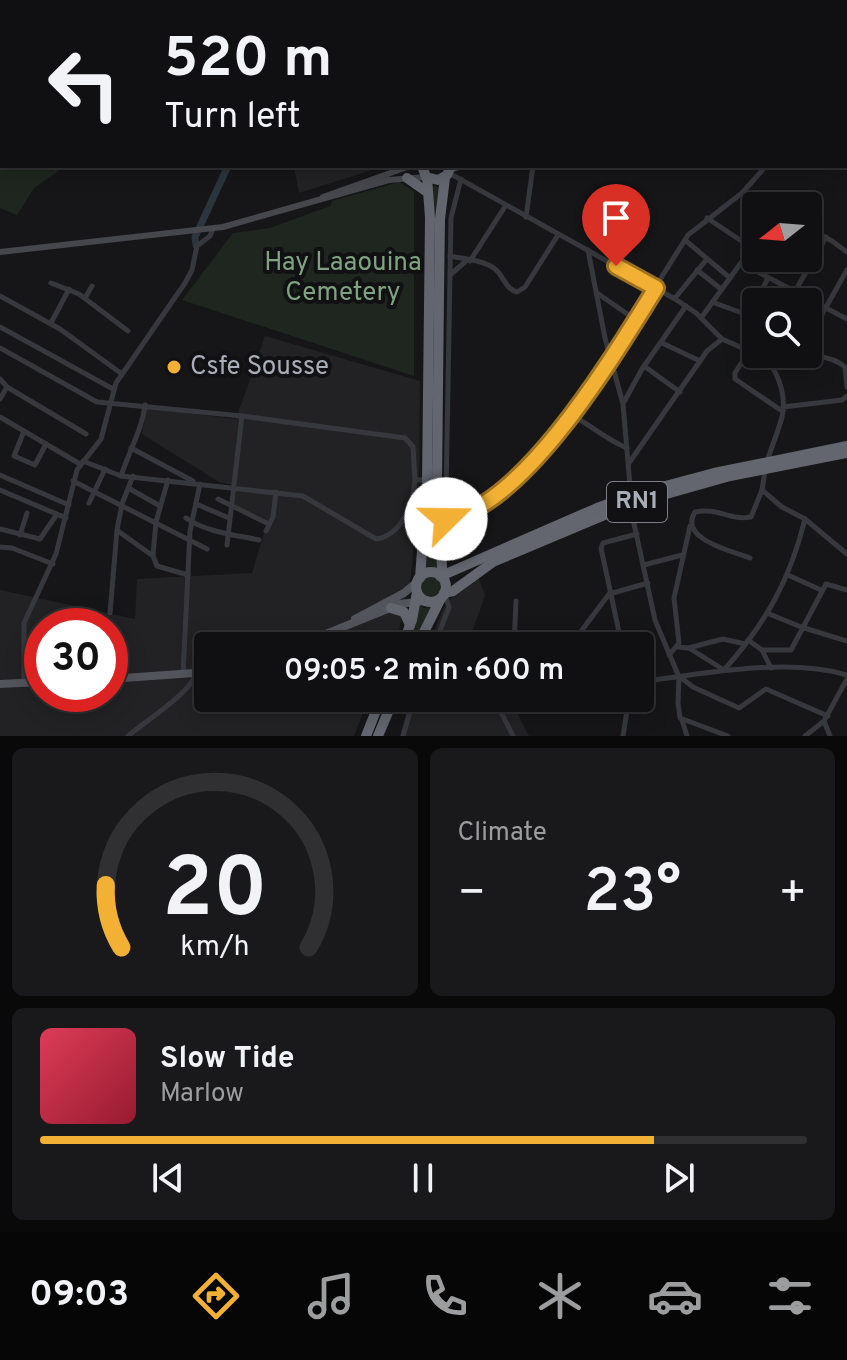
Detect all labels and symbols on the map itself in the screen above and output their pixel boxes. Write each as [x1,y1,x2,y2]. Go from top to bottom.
pin [582,184,650,266]
north arrow [742,192,822,272]
park label: Hay Laaouina Cemetery [264,247,422,310]
place label: Csfe Sousse [190,351,329,384]
marker: Csfe Sousse [165,358,183,376]
position arrow [404,477,488,561]
road number: RN1 [607,482,667,522]
speed limit sign: 30 [24,608,128,712]

